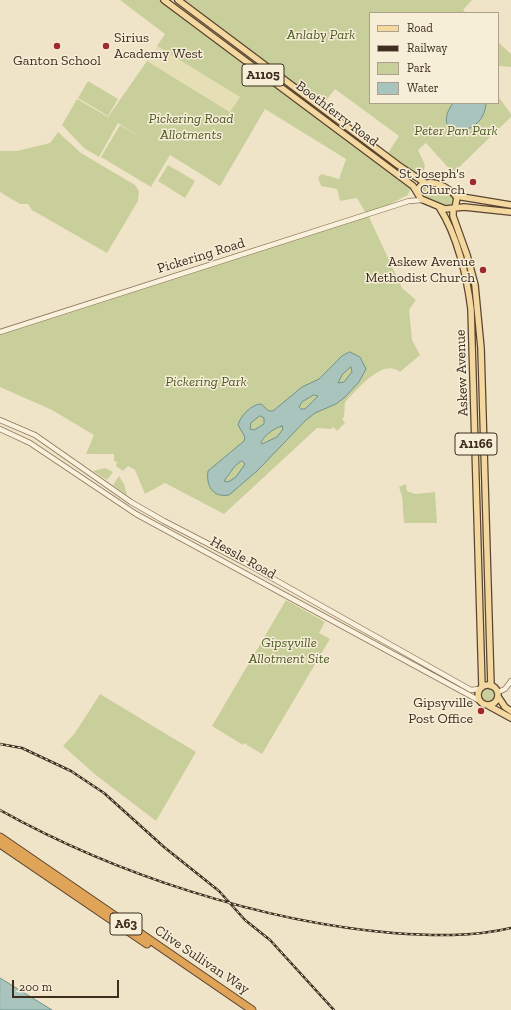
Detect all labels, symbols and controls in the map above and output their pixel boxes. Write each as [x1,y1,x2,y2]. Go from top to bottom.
legend [369,12,499,104]
text: Road [407,21,433,35]
park label: Anlaby Park [287,27,355,43]
place label: Sirius Academy West [114,30,203,62]
marker: Ganton School [52,41,62,51]
marker: Sirius Academy West [101,41,111,51]
text: Railway [407,41,448,55]
place label: Ganton School [13,53,101,69]
text: Park [407,61,431,75]
road number: A1105 [242,64,284,86]
street label: Boothferry Road [292,78,382,150]
text: Water [407,81,439,95]
park label: Pickering Road Allotments [149,111,233,144]
park label: Peter Pan Park [414,123,498,139]
place label: St Joseph's Church [399,166,465,198]
marker: St Joseph's Church [468,177,478,187]
street label: Pickering Road [155,235,247,277]
place label: Askew Avenue Methodist Church [365,254,475,286]
marker: Askew Avenue Methodist Church [478,265,488,275]
street label: Askew Avenue [452,329,472,417]
park label: Pickering Park [165,374,247,390]
road number: A1166 [455,433,497,455]
street label: Hessle Road [207,533,279,583]
park label: Gipsyville Allotment Site [248,635,330,668]
place label: Gipsyville Post Office [408,695,473,728]
marker: Gipsyville Post Office [476,706,486,716]
road number: A63 [110,913,142,935]
street label: Clive Sullivan Way [151,922,253,998]
scale bar [14,972,121,998]
text: 200 m [19,980,52,994]

